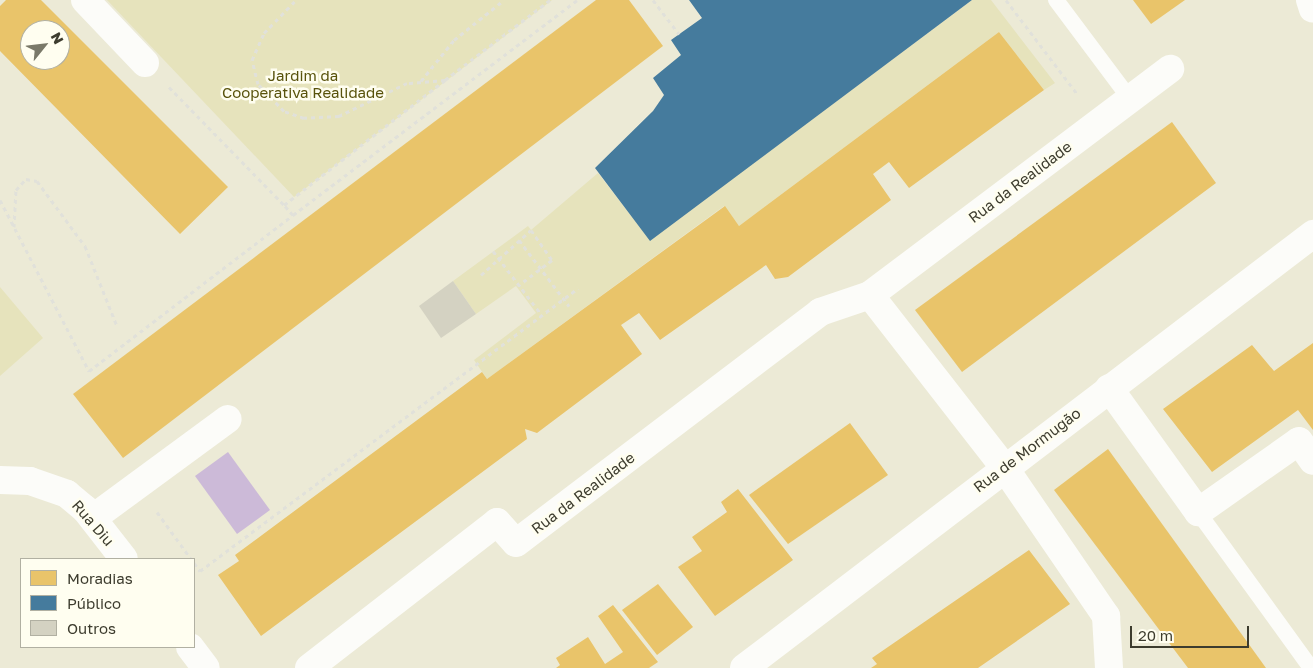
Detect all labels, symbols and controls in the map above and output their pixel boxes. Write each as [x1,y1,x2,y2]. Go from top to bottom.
north arrow [20,20,70,70]
text: N [48,29,68,47]
park label: Jardim da Cooperativa Realidade [222,66,384,101]
street label: Rua da Realidade [965,137,1075,227]
street label: Rua de Mormugão [970,404,1084,496]
street label: Rua da Realidade [528,448,638,538]
street label: Rua Diu [68,496,118,550]
legend [20,558,195,648]
text: Moradias [67,569,133,587]
text: Público [67,594,121,612]
scale bar [1133,616,1252,648]
text: Outros [67,619,116,637]
text: 20 m [1138,626,1173,644]

